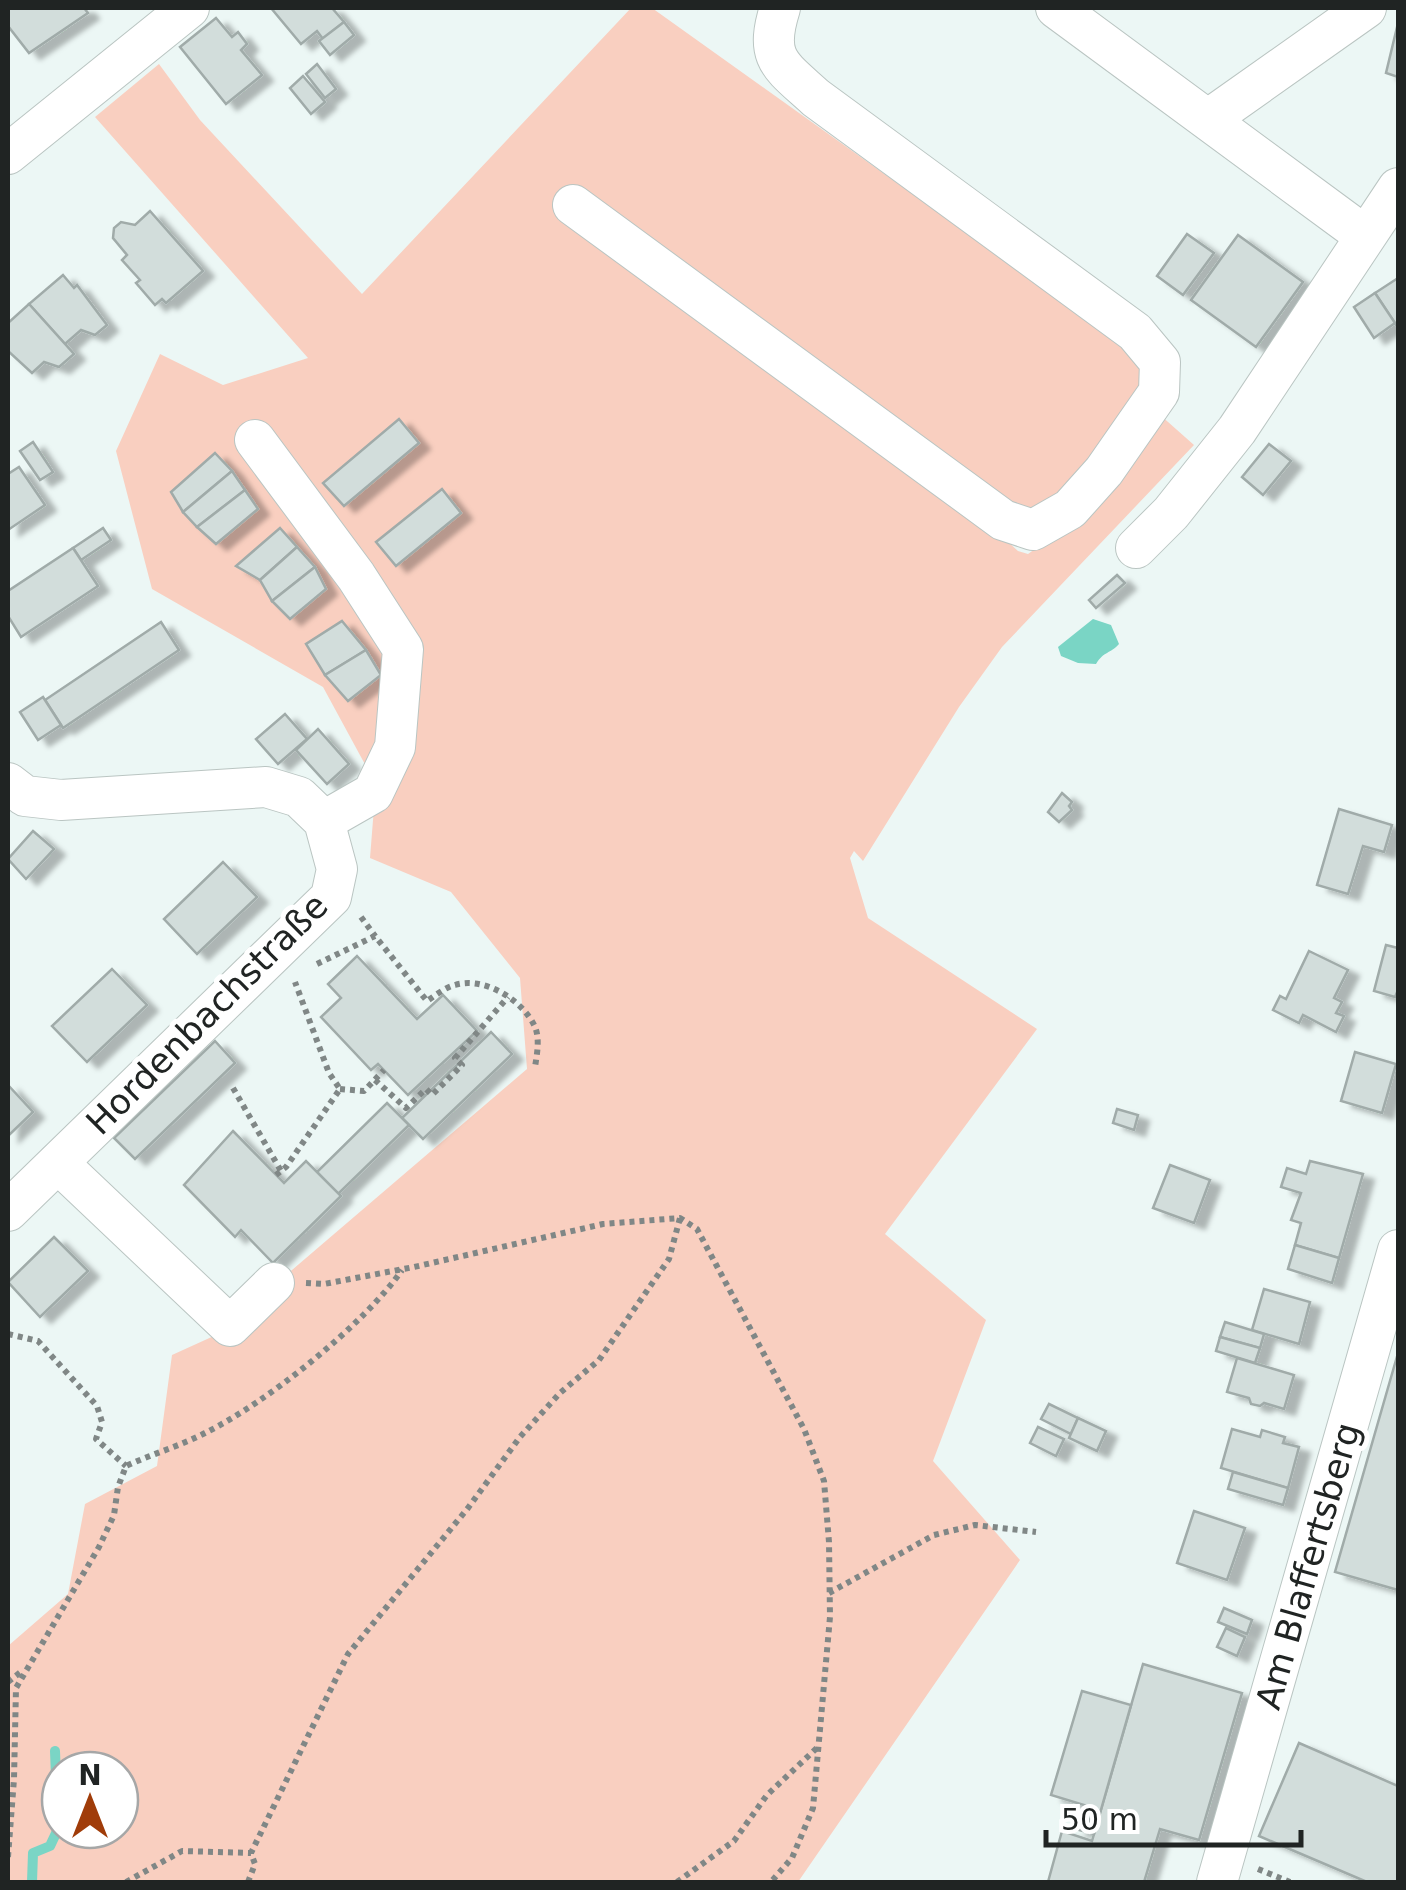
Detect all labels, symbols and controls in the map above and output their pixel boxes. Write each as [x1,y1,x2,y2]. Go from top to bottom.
street label: Hordenbachstraße [78,885,336,1143]
street label: Am Blaffertsberg [1248,1418,1368,1714]
north arrow [40,1750,140,1850]
text: N [78,1759,102,1792]
scale bar [1046,1785,1301,1847]
text: 50 m [1061,1802,1138,1837]

